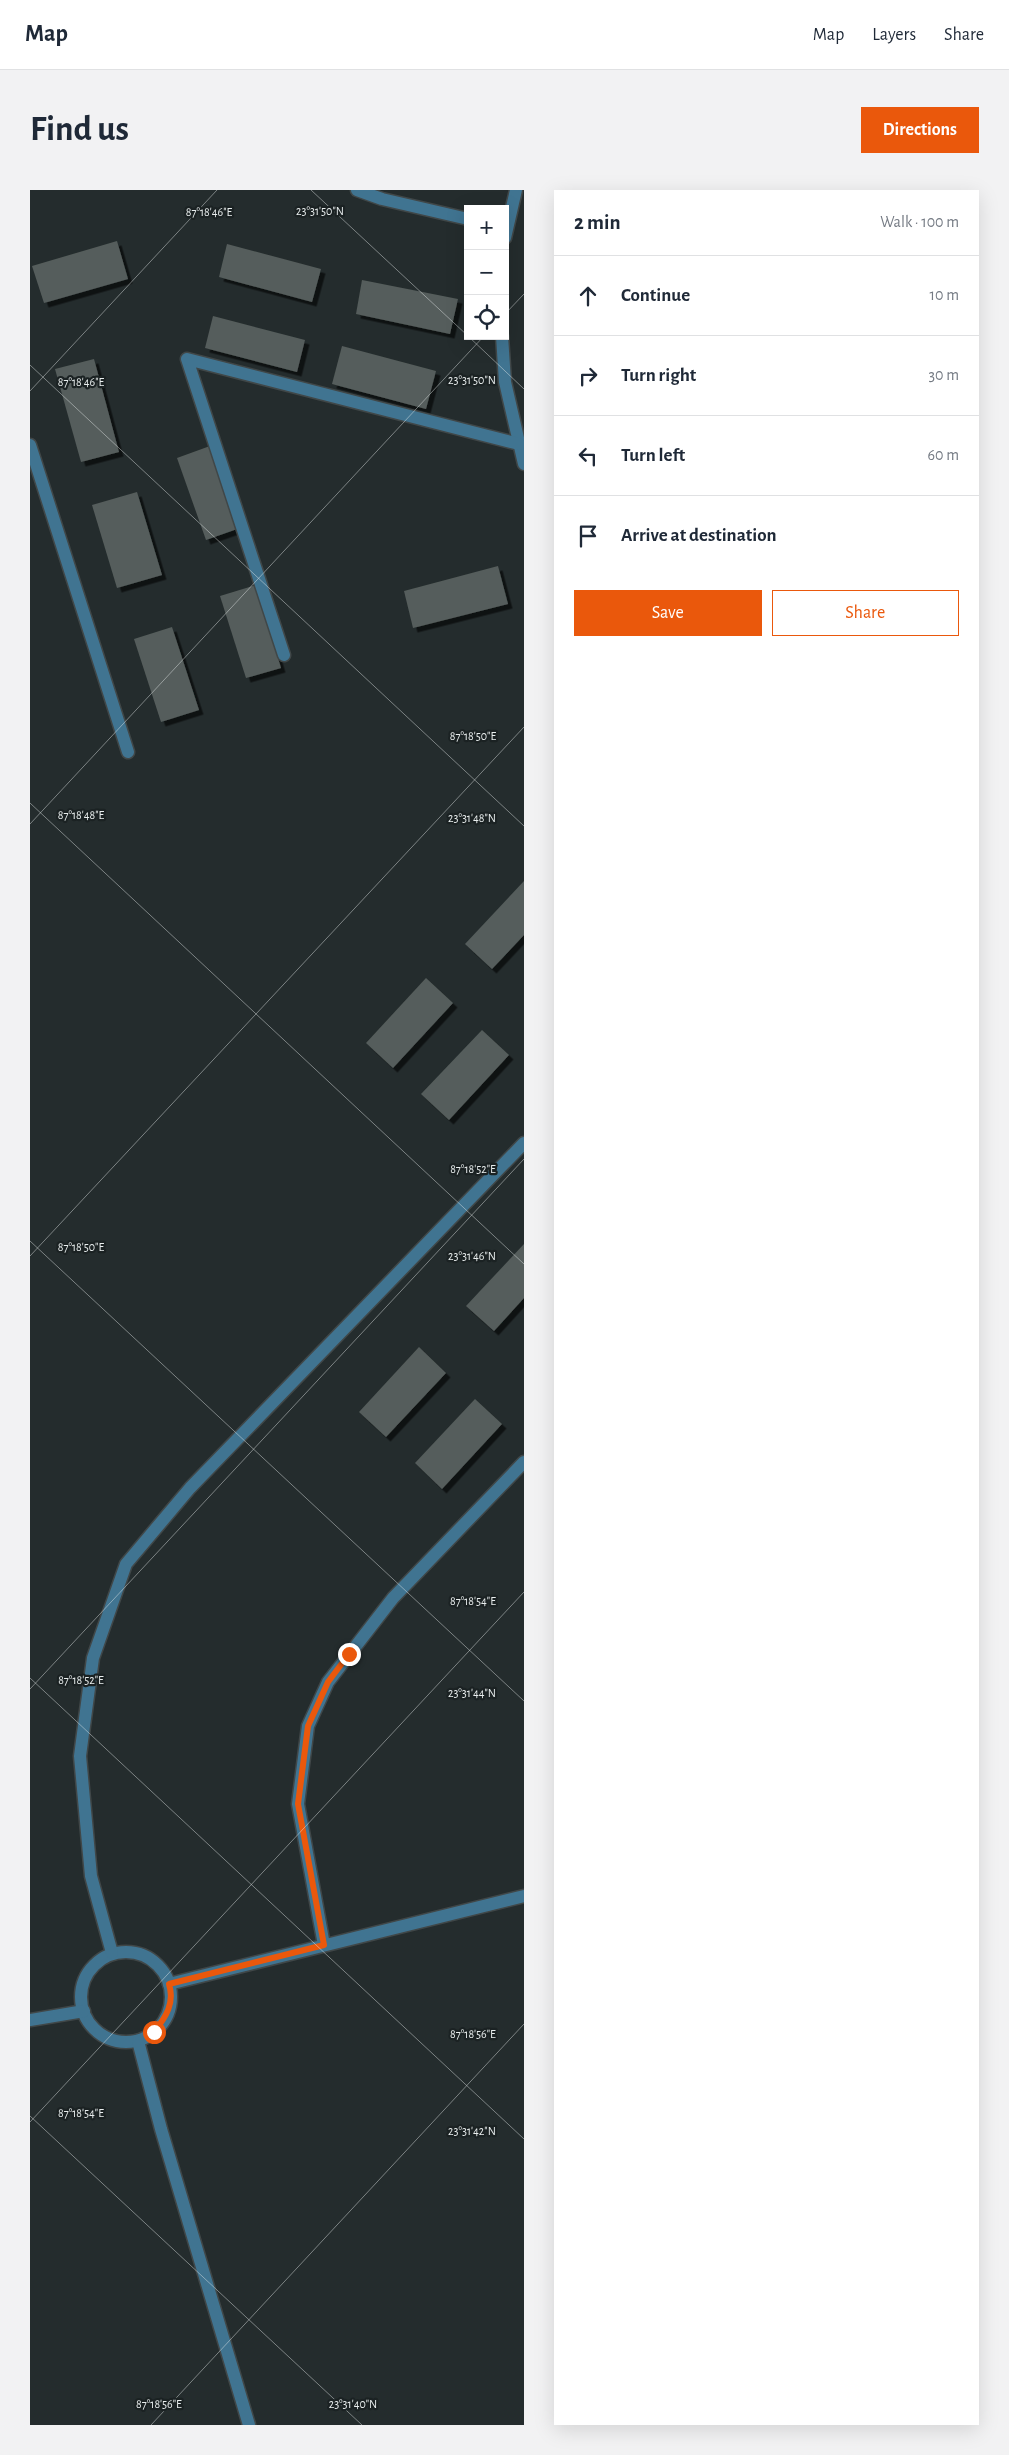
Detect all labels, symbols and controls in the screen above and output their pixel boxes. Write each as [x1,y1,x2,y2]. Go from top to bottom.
text: Map [25,22,68,46]
text: Map [813,26,844,44]
text: Layers [872,26,916,44]
text: Share [944,26,984,44]
button: Directions [861,107,979,153]
text: Find us [30,112,129,147]
text: 23°31'50"N [296,205,344,217]
map controls [464,205,509,340]
button: + [464,205,509,250]
text: 87°18'46"E [186,206,232,218]
text: 2 min [574,212,621,233]
text: Walk · 100 m [880,214,959,230]
button: − [464,250,509,295]
icon: ahead [574,282,602,310]
text: Continue [621,286,690,305]
text: 10 m [930,287,959,303]
button: locate [464,295,509,340]
icon: right [574,362,602,390]
text: Turn right [621,366,696,385]
text: 30 m [929,367,959,383]
text: 23°31'50"N [448,374,496,386]
text: 87°18'46"E [58,376,104,388]
icon: left [574,442,602,470]
text: Turn left [621,446,685,465]
text: 60 m [928,447,959,463]
icon: arrive [574,522,602,550]
text: Arrive at destination [621,526,777,545]
button: Save [574,590,762,636]
button: Share [772,590,959,636]
text: 87°18'50"E [450,730,496,742]
text: 87°18'48"E [58,809,105,821]
text: 23°31'48"N [448,812,496,824]
text: 87°18'52"E [450,1163,496,1175]
text: 87°18'50"E [58,1241,104,1253]
text: 23°31'46"N [448,1250,496,1262]
text: 87°18'54"E [450,1595,496,1607]
route end [338,1643,361,1666]
text: 87°18'52"E [58,1674,104,1686]
text: 23°31'44"N [448,1687,496,1699]
route start [143,2021,166,2044]
text: 87°18'56"E [450,2028,496,2040]
text: 87°18'54"E [58,2107,104,2119]
text: 23°31'42"N [448,2125,496,2137]
text: 87°18'56"E [136,2398,182,2410]
text: 23°31'40"N [329,2398,377,2410]

